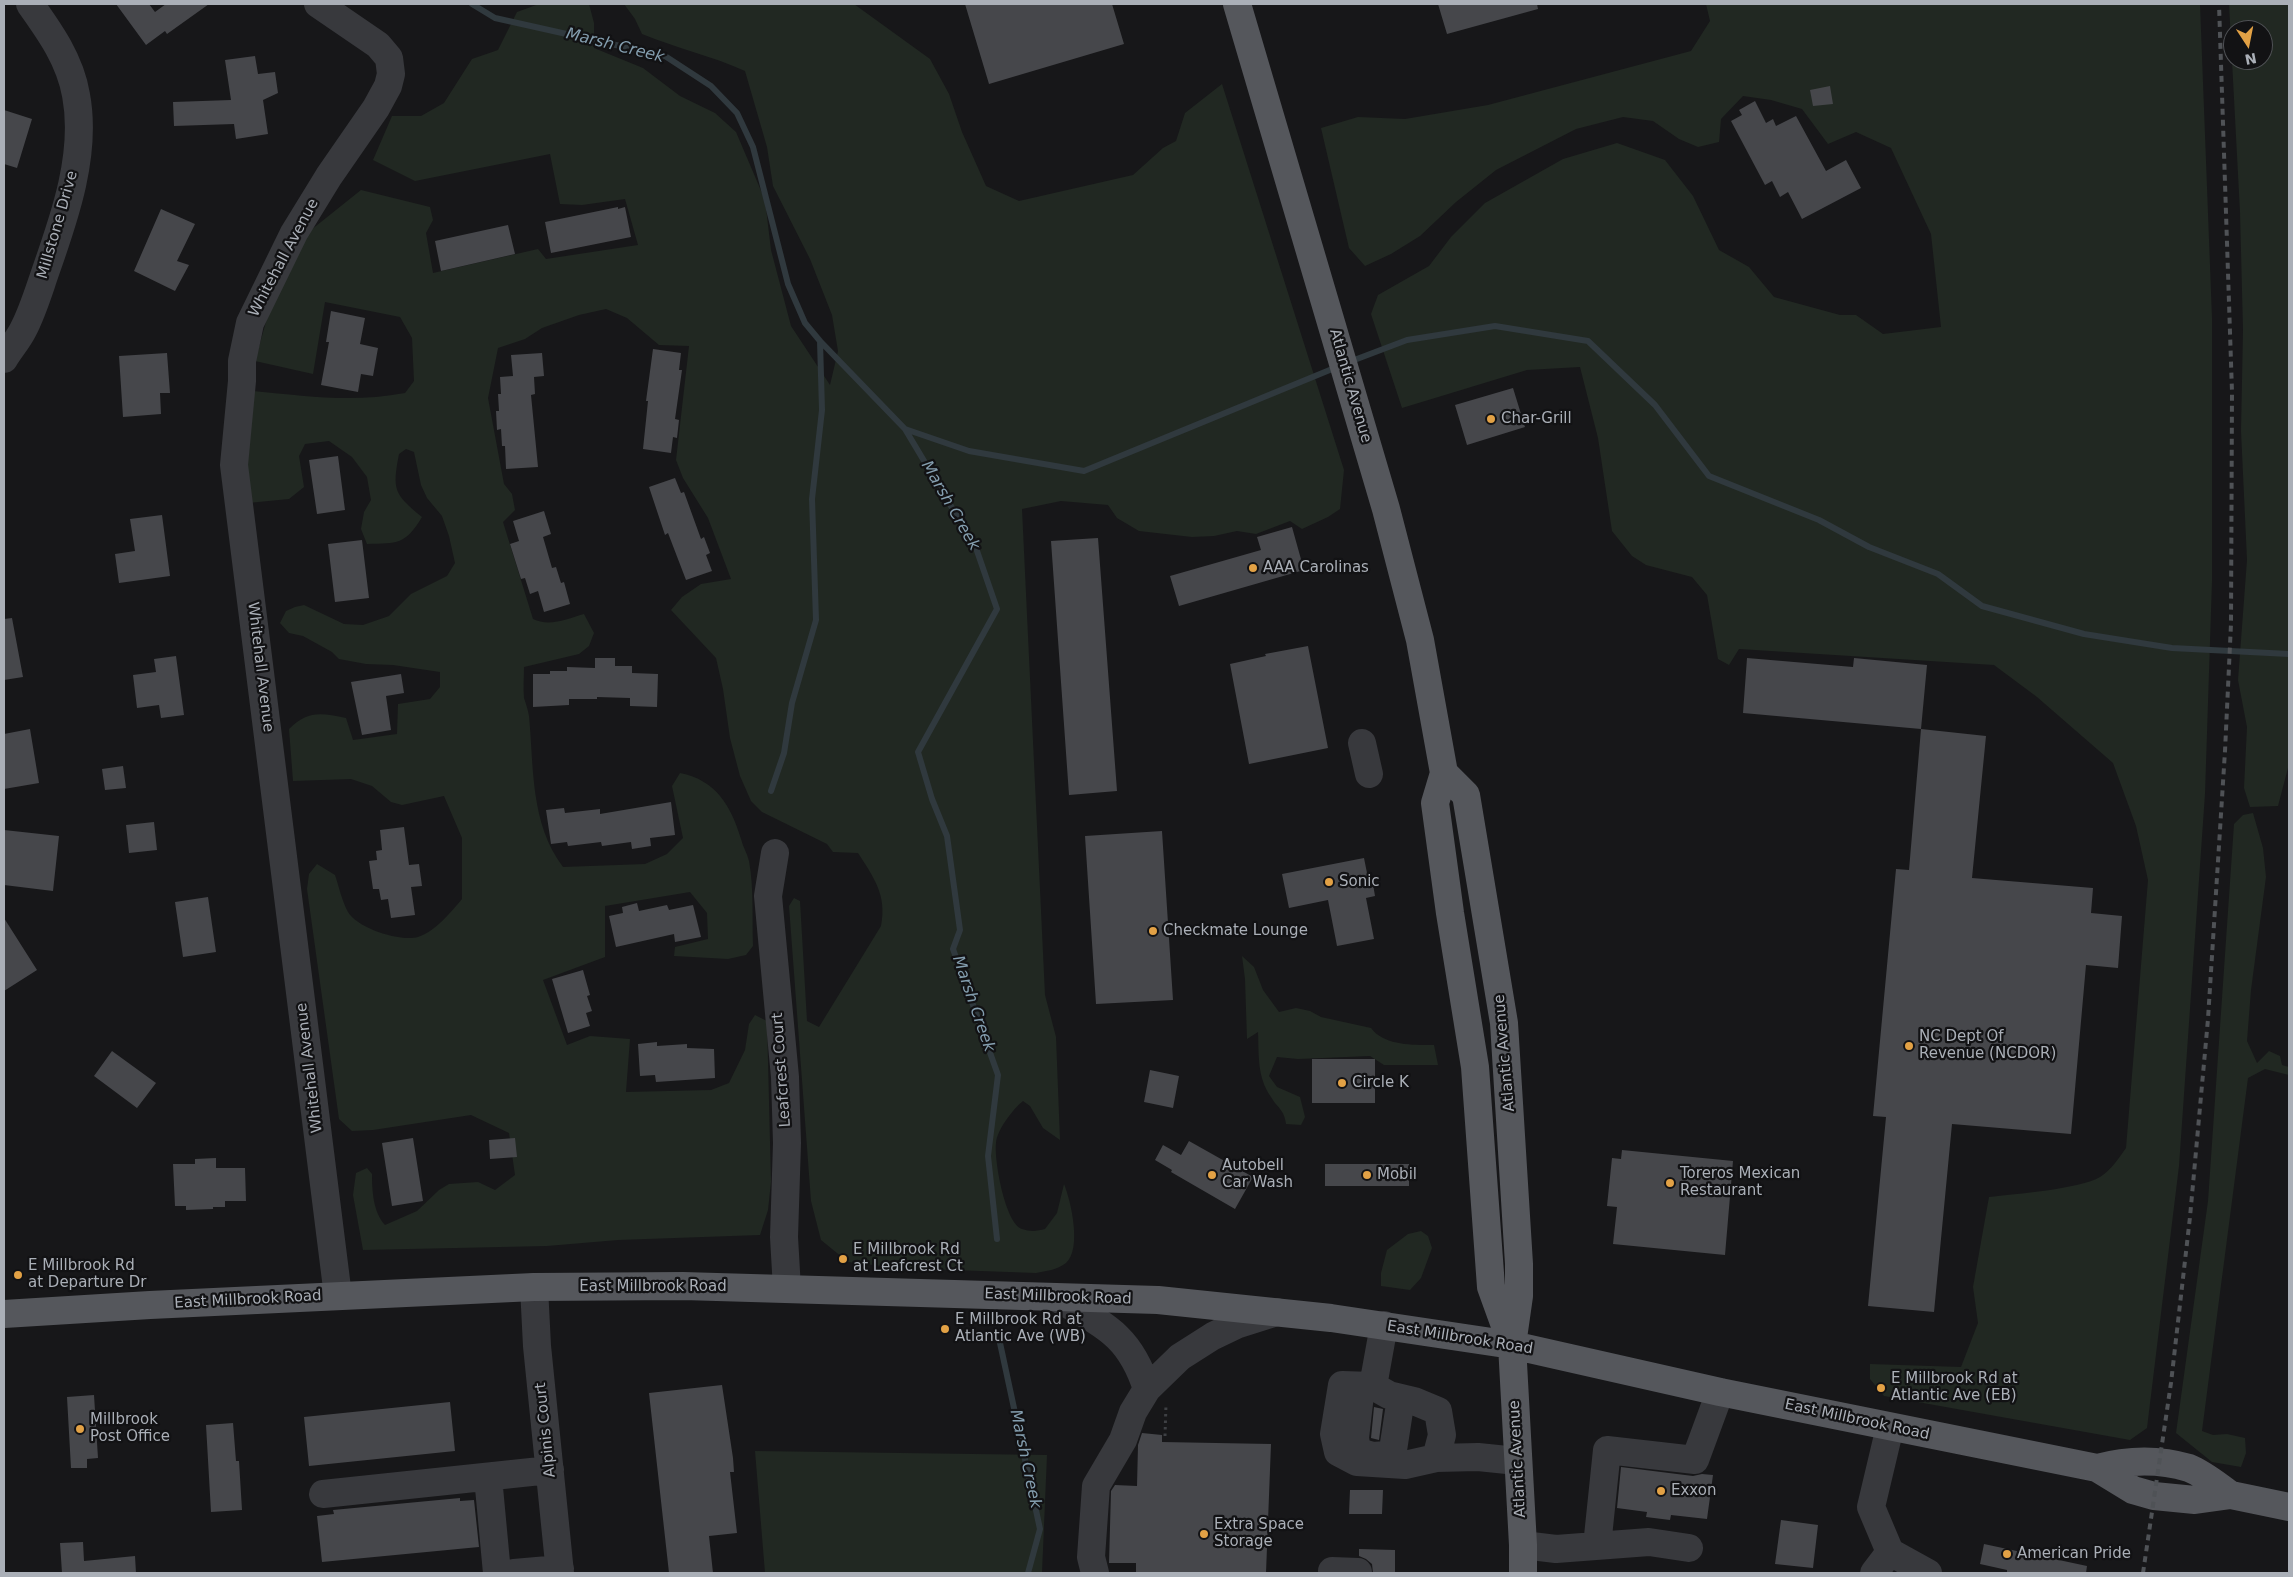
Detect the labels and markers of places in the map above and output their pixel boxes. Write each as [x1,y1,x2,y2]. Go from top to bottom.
place label: Char-Grill [1501,410,1572,428]
marker: Char-Grill [1485,413,1497,425]
place label: AAA Carolinas [1263,559,1369,577]
marker: AAA Carolinas [1247,562,1259,574]
place label: Sonic [1339,873,1380,891]
marker: Sonic [1323,876,1335,888]
place label: Checkmate Lounge [1163,922,1308,940]
marker: Checkmate Lounge [1147,925,1159,937]
place label: NC Dept Of Revenue (NCDOR) [1919,1028,2056,1063]
marker: NC Dept Of Revenue (NCDOR) [1903,1040,1915,1052]
place label: Circle K [1352,1074,1409,1092]
marker: Circle K [1336,1077,1348,1089]
place label: Autobell Car Wash [1222,1157,1293,1192]
place label: Toreros Mexican Restaurant [1680,1165,1800,1200]
place label: Mobil [1377,1166,1417,1184]
marker: Autobell Car Wash [1206,1169,1218,1181]
marker: Mobil [1361,1169,1373,1181]
marker: Toreros Mexican Restaurant [1664,1177,1676,1189]
place label: E Millbrook Rd at Leafcrest Ct [853,1241,963,1276]
marker: E Millbrook Rd at Leafcrest Ct [837,1253,849,1265]
place label: E Millbrook Rd at Departure Dr [28,1257,146,1292]
marker: E Millbrook Rd at Departure Dr [12,1269,24,1281]
place label: E Millbrook Rd at Atlantic Ave (WB) [955,1311,1086,1346]
marker: E Millbrook Rd at Atlantic Ave (WB) [939,1323,951,1335]
place label: E Millbrook Rd at Atlantic Ave (EB) [1891,1370,2018,1405]
marker: E Millbrook Rd at Atlantic Ave (EB) [1875,1382,1887,1394]
place label: Millbrook Post Office [90,1411,170,1446]
marker: Millbrook Post Office [74,1423,86,1435]
place label: Exxon [1671,1482,1716,1500]
marker: Exxon [1655,1485,1667,1497]
place label: Extra Space Storage [1214,1516,1304,1551]
marker: Extra Space Storage [1198,1528,1210,1540]
place label: American Pride [2017,1545,2131,1563]
marker: American Pride [2001,1548,2013,1560]

